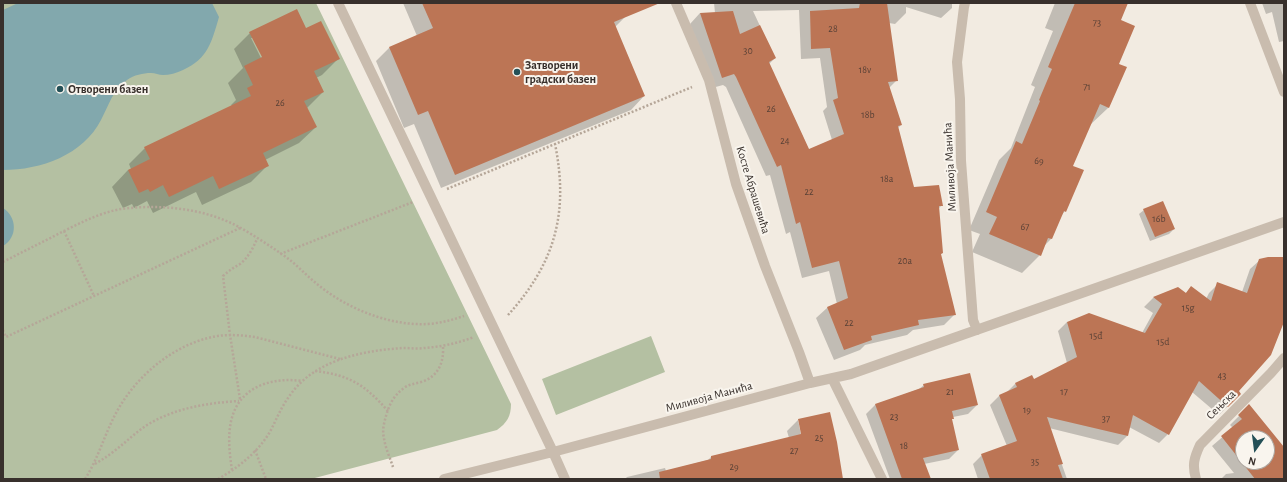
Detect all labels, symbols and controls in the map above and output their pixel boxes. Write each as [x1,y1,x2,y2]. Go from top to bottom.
house number: 73 [1093,17,1101,29]
house number: 28 [828,23,838,35]
house number: 30 [743,45,753,57]
place label: Затворени градски базен [525,58,596,86]
house number: 18v [859,64,871,76]
marker: Затворени градски базен [512,67,522,77]
house number: 71 [1083,81,1091,93]
place label: Отворени базен [68,82,148,96]
marker: Отворени базен [55,84,65,94]
house number: 26 [275,97,285,109]
house number: 26 [766,103,776,115]
house number: 18b [861,109,875,121]
street label: Миливоја Манића [940,122,960,212]
house number: 24 [780,135,790,147]
street label: Косте Абрашевића [733,144,773,236]
house number: 69 [1034,155,1044,167]
house number: 18a [881,173,893,185]
house number: 22 [804,186,814,198]
house number: 16b [1152,213,1166,225]
house number: 67 [1021,221,1029,233]
house number: 20a [898,255,912,267]
house number: 15g [1182,302,1194,314]
house number: 22 [844,317,854,329]
house number: 15đ [1090,330,1102,342]
house number: 15d [1157,336,1169,348]
house number: 43 [1218,370,1226,382]
street label: Миливоја Манића [664,378,754,416]
house number: 21 [946,386,954,398]
house number: 17 [1060,386,1068,398]
street label: Сењска [1203,387,1239,423]
house number: 19 [1023,404,1031,416]
house number: 23 [890,411,898,423]
house number: 37 [1102,413,1110,425]
north arrow [1235,430,1275,470]
house number: 25 [815,432,823,444]
house number: 18 [900,440,908,452]
house number: 27 [790,445,798,457]
text: N [1247,455,1257,467]
house number: 35 [1031,456,1039,468]
house number: 29 [729,461,739,473]

